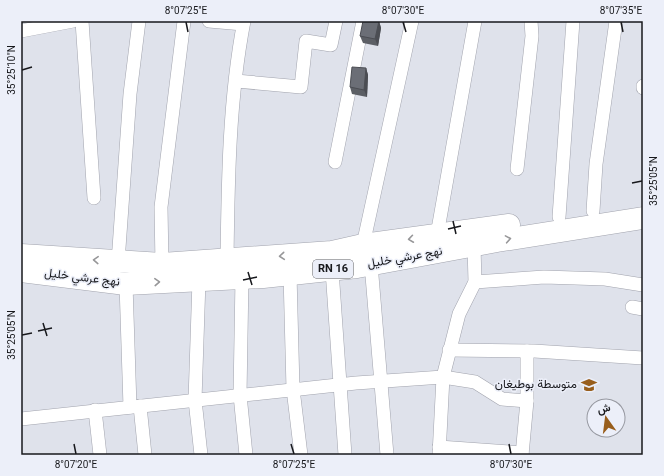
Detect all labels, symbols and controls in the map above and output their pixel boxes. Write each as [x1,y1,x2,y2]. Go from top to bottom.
text: 8°07'25"E [165,4,208,19]
text: 8°07'30"E [382,4,425,19]
text: 8°07'35"E [600,4,643,19]
text: 35°25'10"N [5,45,20,95]
text: 35°25'05"N [647,156,662,206]
one-way arrow [408,234,414,243]
one-way arrow [505,236,511,244]
street label: نهج عرشي خليل [366,243,444,273]
one-way arrow [279,251,285,260]
one-way arrow [93,256,99,265]
road number: RN 16 [313,260,353,278]
street label: نهج عرشي خليل [43,264,121,292]
one-way arrow [154,278,160,286]
text: 35°25'05"N [5,310,20,360]
place label: متوسطة بوطيغان [495,376,577,394]
school or university icon: متوسطة بوطيغان [580,376,598,394]
north arrow [586,398,626,438]
text: ش [595,400,612,420]
text: 8°07'20"E [55,458,98,473]
text: 8°07'25"E [273,458,316,473]
text: 8°07'30"E [490,458,533,473]

